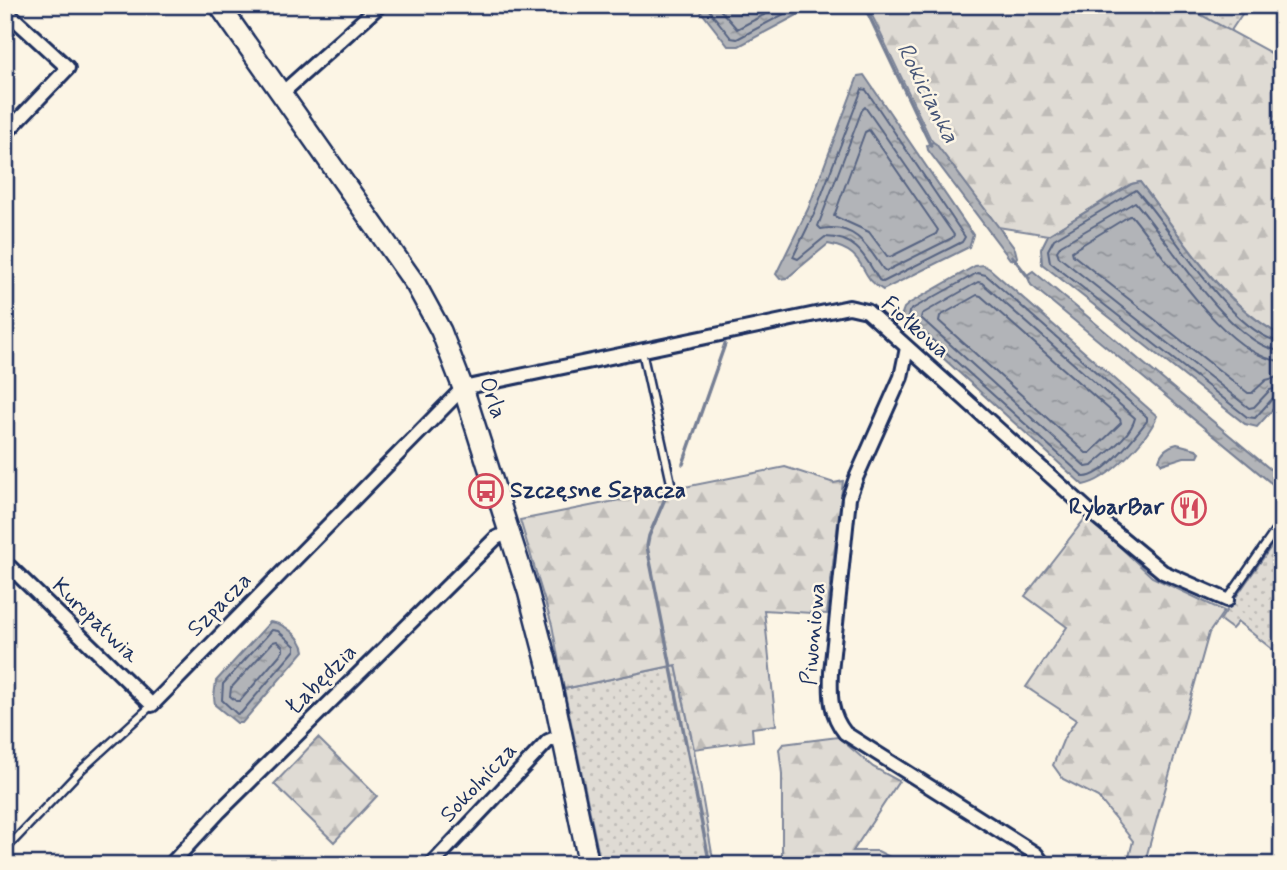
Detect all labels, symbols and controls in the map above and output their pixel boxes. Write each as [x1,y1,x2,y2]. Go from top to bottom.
water label: Rokicianka [888,37,966,149]
street label: Fiołkowa [874,290,956,366]
street label: Orla [471,373,513,423]
bus stop icon: Szczęsne Szpacza [467,472,505,510]
place label: Szczęsne Szpacza [510,476,686,506]
restaurant icon: RybarBar [1170,489,1208,527]
place label: RybarBar [1069,493,1165,523]
street label: Szpacza [181,566,259,644]
street label: Kuropatwia [45,572,146,670]
street label: Piwoniowa [795,581,833,687]
street label: Łabędzia [280,638,364,722]
street label: Sokolnicza [434,736,524,830]

